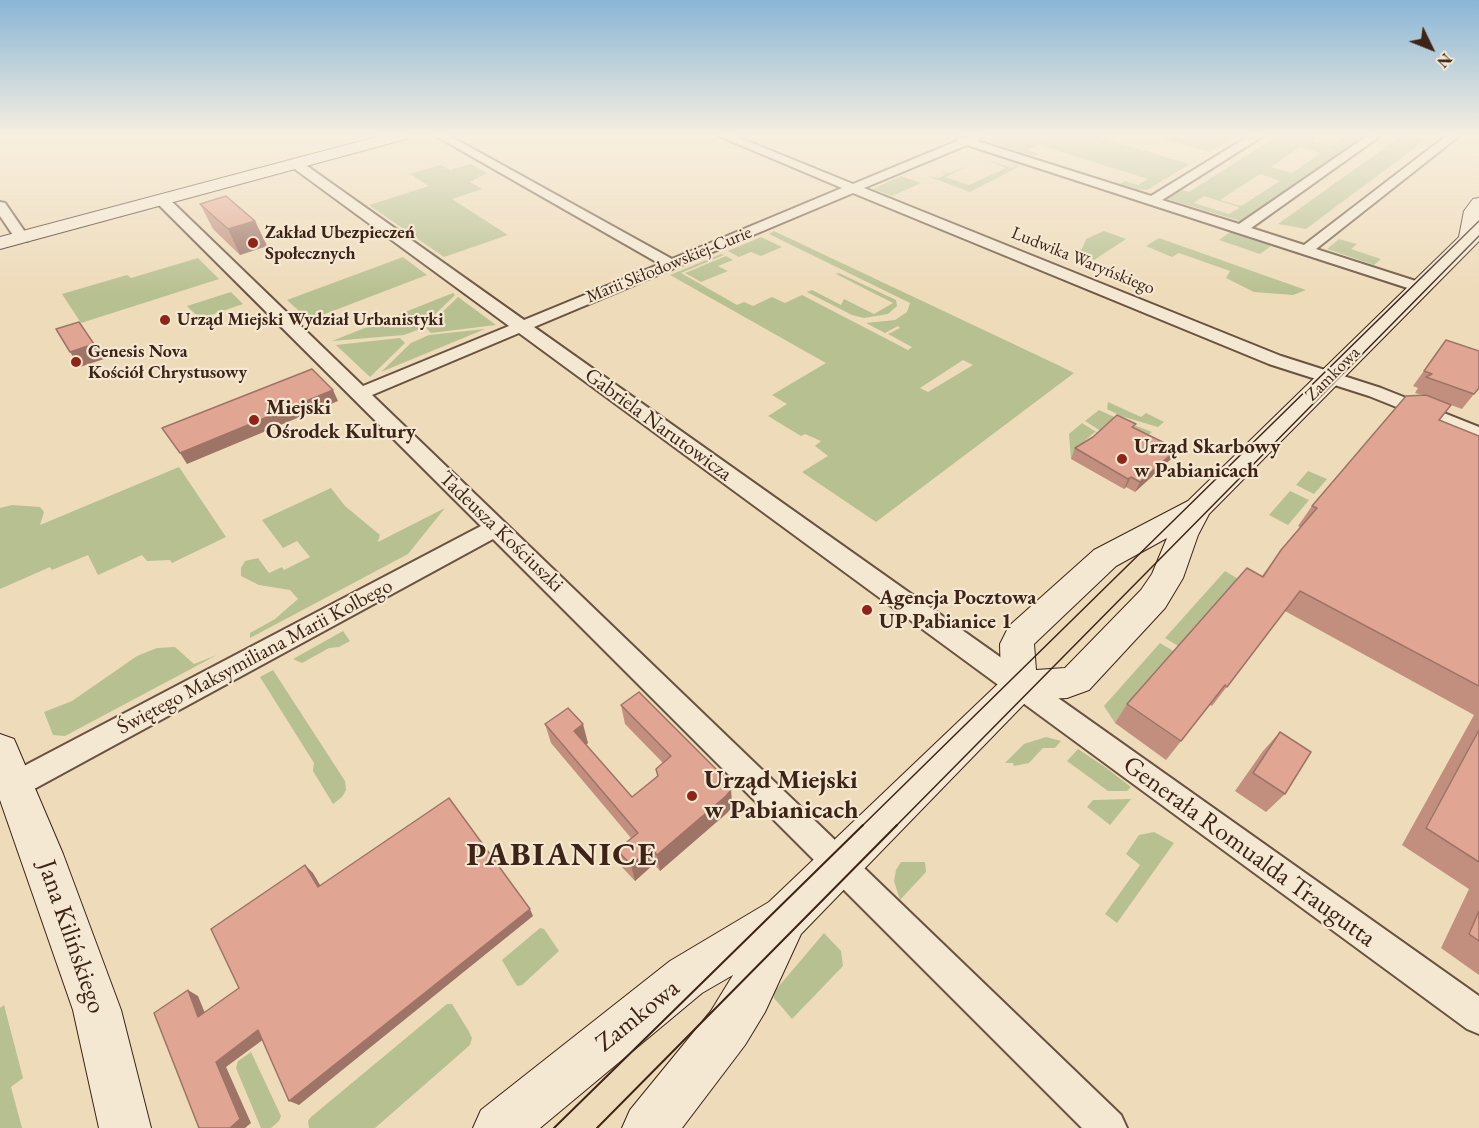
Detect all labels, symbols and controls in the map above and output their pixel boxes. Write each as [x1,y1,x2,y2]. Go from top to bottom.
north arrow [1401,18,1461,78]
text: N [1432,49,1457,73]
place label: Zakład Ubezpieczeń Społecznych [265,222,415,264]
street label: Marii Skłodowskiej-Curie [583,222,755,308]
street label: Ludwika Waryńskiego [1008,222,1158,300]
marker: Zakład Ubezpieczeń Społecznych [246,236,260,250]
place label: Urząd Miejski Wydział Urbanistyki [177,309,443,331]
marker: Urząd Miejski Wydział Urbanistyki [158,313,172,327]
place label: Genesis Nova Kościół Chrystusowy [88,341,247,384]
street label: Zamkowa [1301,342,1365,406]
marker: Genesis Nova Kościół Chrystusowy [69,355,83,369]
street label: Gabriela Narutowicza [579,363,737,487]
place label: Miejski Ośrodek Kultury [266,395,416,445]
marker: Miejski Ośrodek Kultury [247,413,261,427]
place label: Urząd Skarbowy w Pabianicach [1134,434,1280,484]
marker: Urząd Skarbowy w Pabianicach [1115,452,1129,466]
street label: Tadeusza Kościuszki [433,466,569,598]
street label: Świętego Maksymiliana Marii Kolbego [113,573,397,741]
place label: Agencja Pocztowa UP Pabianice 1 [879,585,1036,635]
marker: Agencja Pocztowa UP Pabianice 1 [860,603,874,617]
street label: Generała Romualda Traugutta [1117,750,1381,954]
place label: Urząd Miejski w Pabianicach [704,765,858,826]
marker: Urząd Miejski w Pabianicach [685,789,699,803]
district label: PABIANICE [466,836,658,876]
street label: Jana Kilińskiego [30,856,112,1018]
street label: Zamkowa [590,973,686,1059]

